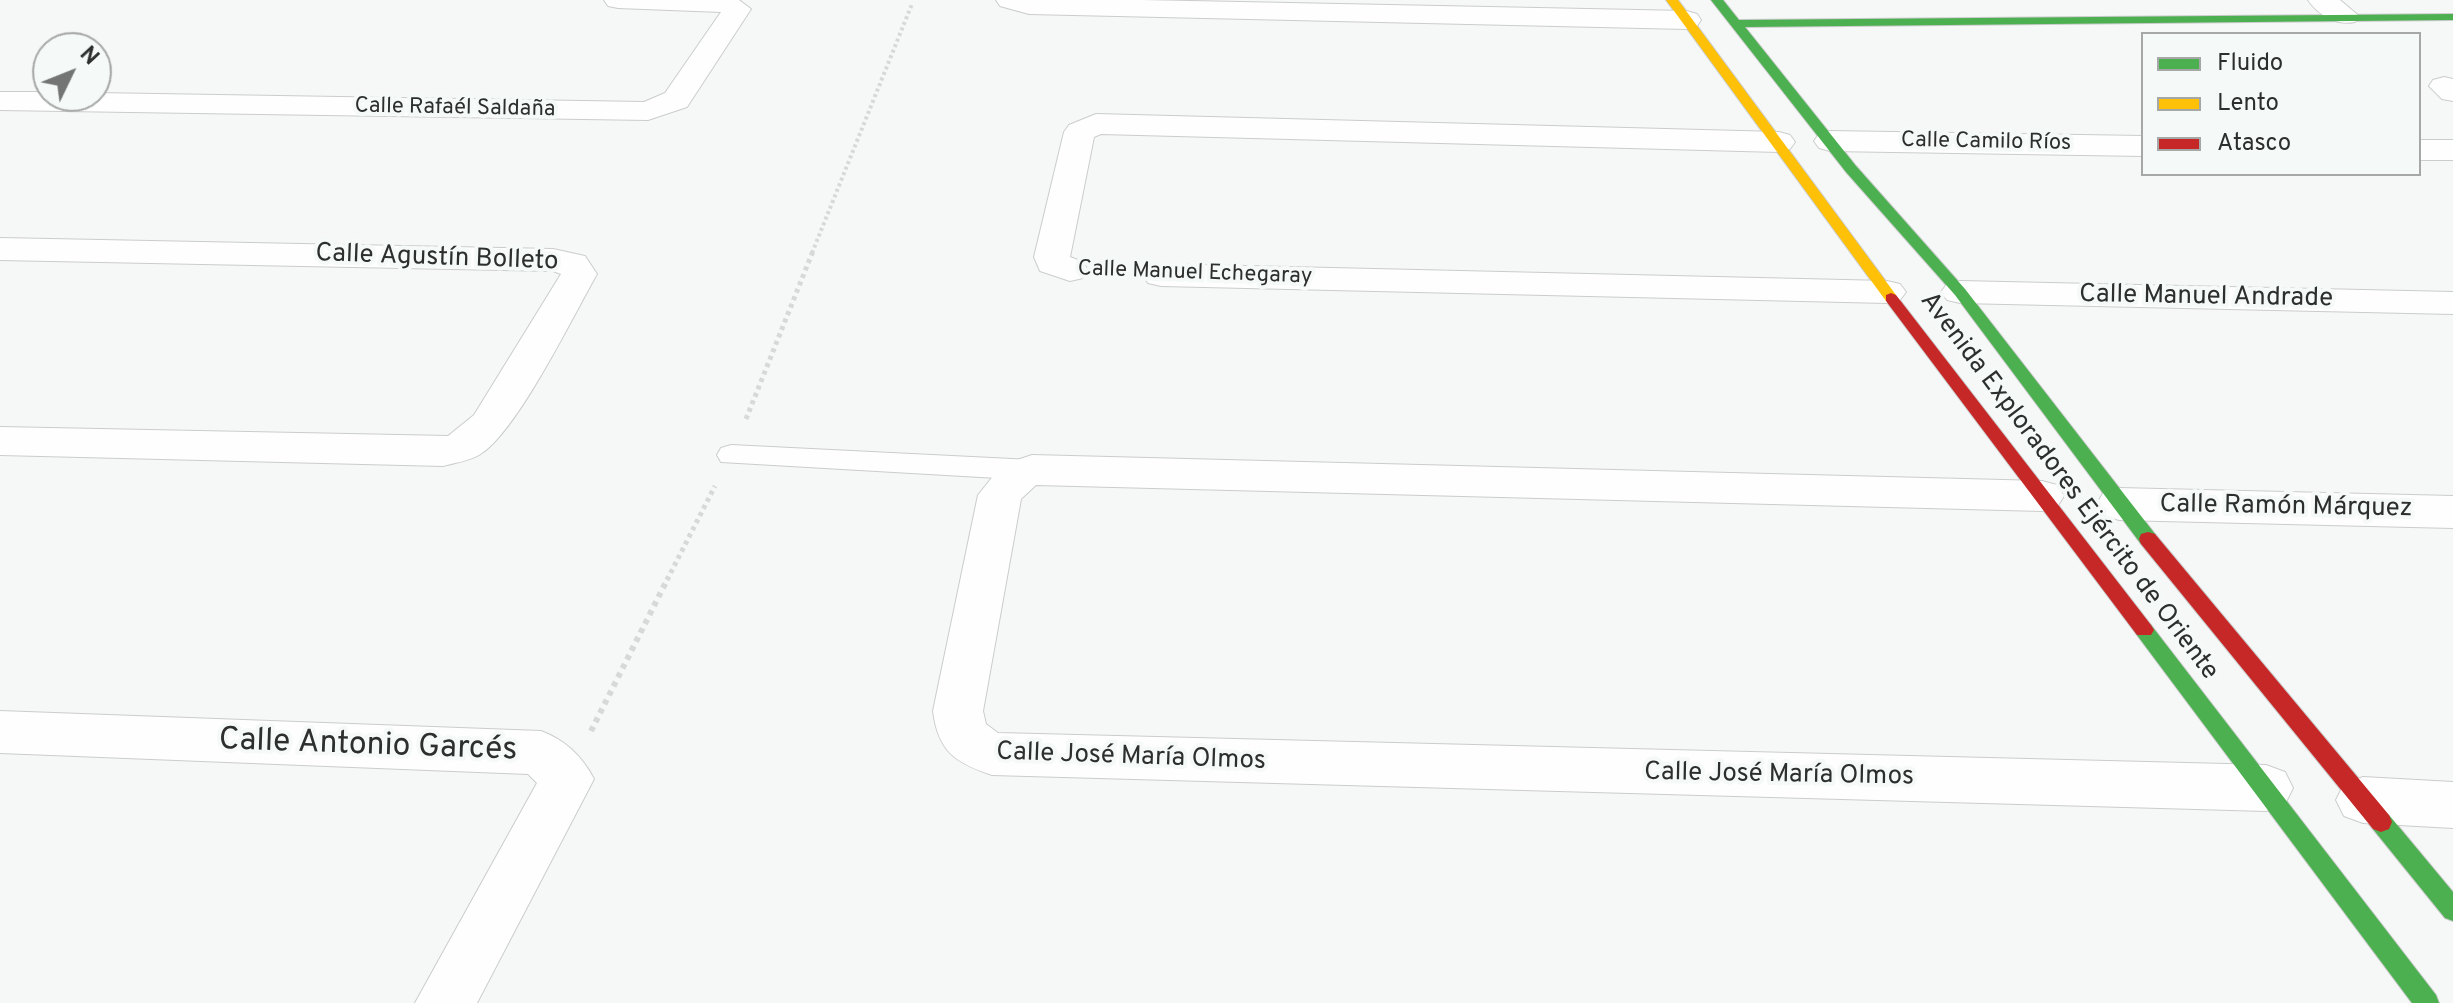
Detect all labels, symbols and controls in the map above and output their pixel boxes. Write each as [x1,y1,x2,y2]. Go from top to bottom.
north arrow [32,32,112,112]
legend [2141,32,2421,176]
text: N [73,42,104,72]
text: Fluido [2217,49,2283,79]
text: Lento [2217,89,2279,119]
street label: Calle Rafaél Saldaña [354,94,556,124]
street label: Calle Camilo Ríos [1901,128,2071,158]
text: Atasco [2217,129,2291,159]
street label: Calle Agustín Bolleto [315,239,559,279]
street label: Calle Manuel Echegaray [1077,257,1313,291]
street label: Calle Manuel Andrade [2079,280,2333,316]
street label: Avenida Exploradores Ejército de Oriente [1912,287,2224,687]
street label: Calle Ramón Márquez [2159,490,2413,526]
street label: Calle Antonio Garcés [218,723,518,771]
street label: Calle José María Olmos [996,738,1266,778]
street label: Calle José María Olmos [1644,758,1914,794]

